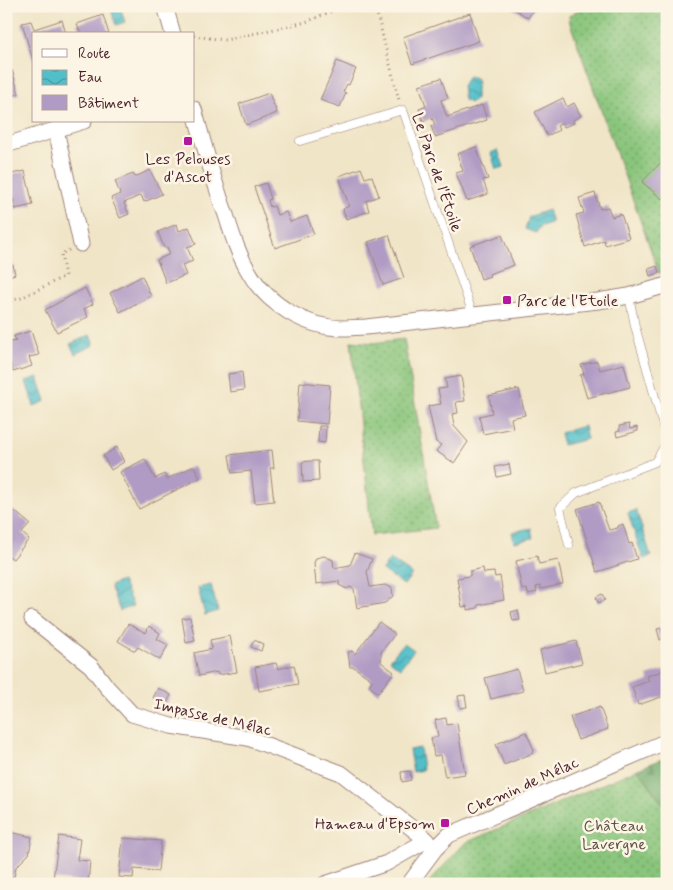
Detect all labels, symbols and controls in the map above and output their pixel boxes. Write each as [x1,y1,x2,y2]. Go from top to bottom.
legend [32,32,195,122]
text: Route [78,44,111,64]
text: Eau [78,68,102,88]
text: Bâtiment [78,94,139,114]
street label: Le Parc de l'Étoile [406,110,467,235]
marker: Les Pelouses d'Ascot [182,135,194,147]
place label: Les Pelouses d'Ascot [145,149,231,188]
place label: Parc de l'Etoile [517,291,618,312]
marker: Parc de l'Etoile [501,294,513,306]
street label: Impasse de Mélac [152,694,274,741]
street label: Chemin de Mélac [463,752,582,821]
place label: Hameau d'Epsom [315,814,435,835]
park label: Château Lavergne [582,816,646,855]
marker: Hameau d'Epsom [439,817,451,829]

